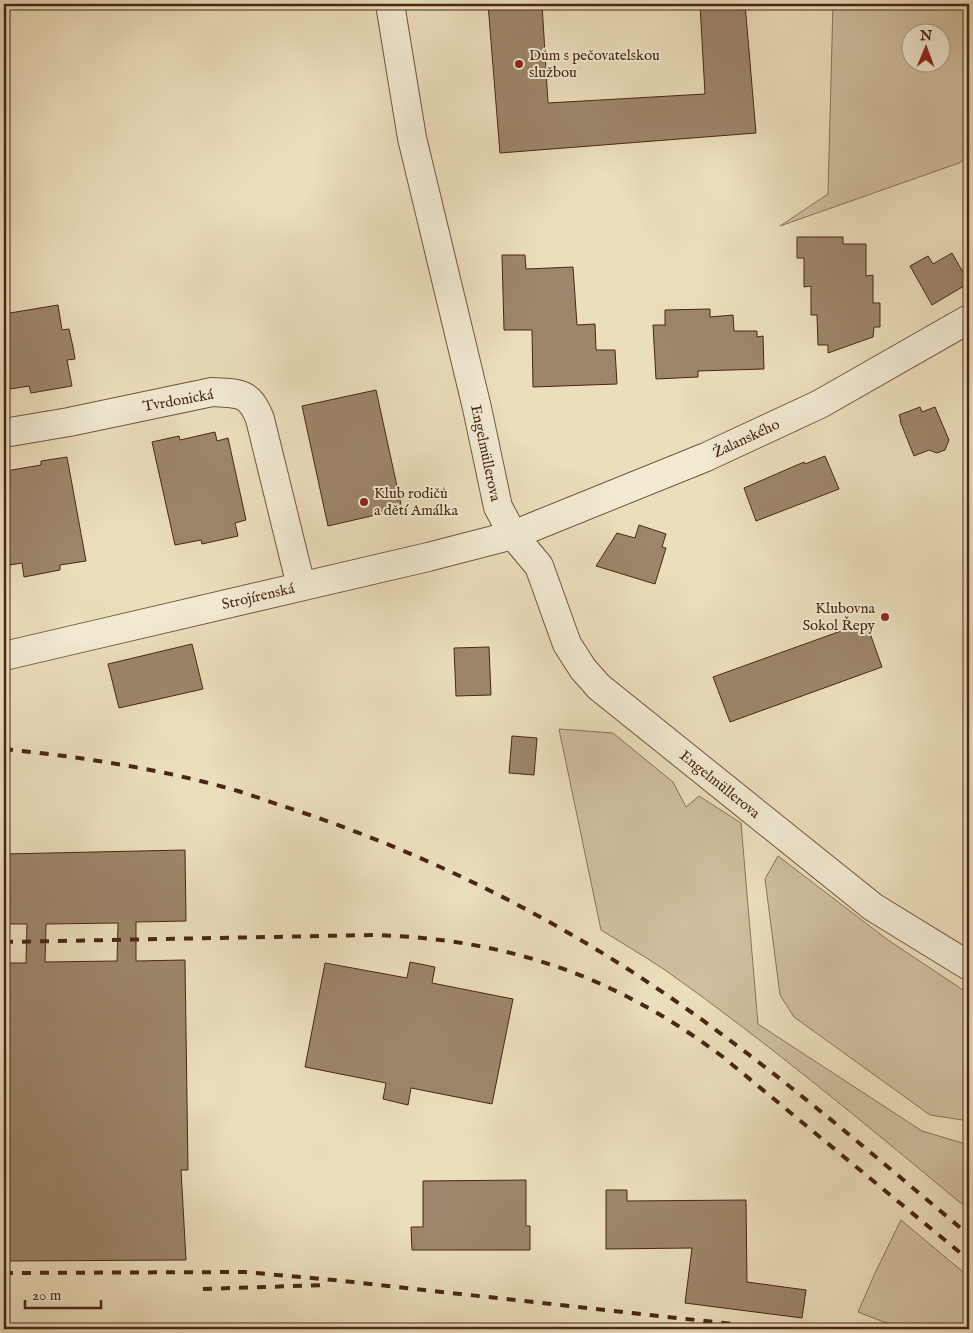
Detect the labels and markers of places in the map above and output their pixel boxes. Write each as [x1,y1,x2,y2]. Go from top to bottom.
place label: Dům s pečovatelskou službou [529,46,660,82]
marker: Dům s pečovatelskou službou [513,58,525,70]
place label: Klub rodičů a dětí Amálka [374,484,458,520]
marker: Klub rodičů a dětí Amálka [358,496,370,508]
place label: Klubovna Sokol Řepy [802,599,876,635]
marker: Klubovna Sokol Řepy [879,611,891,623]

